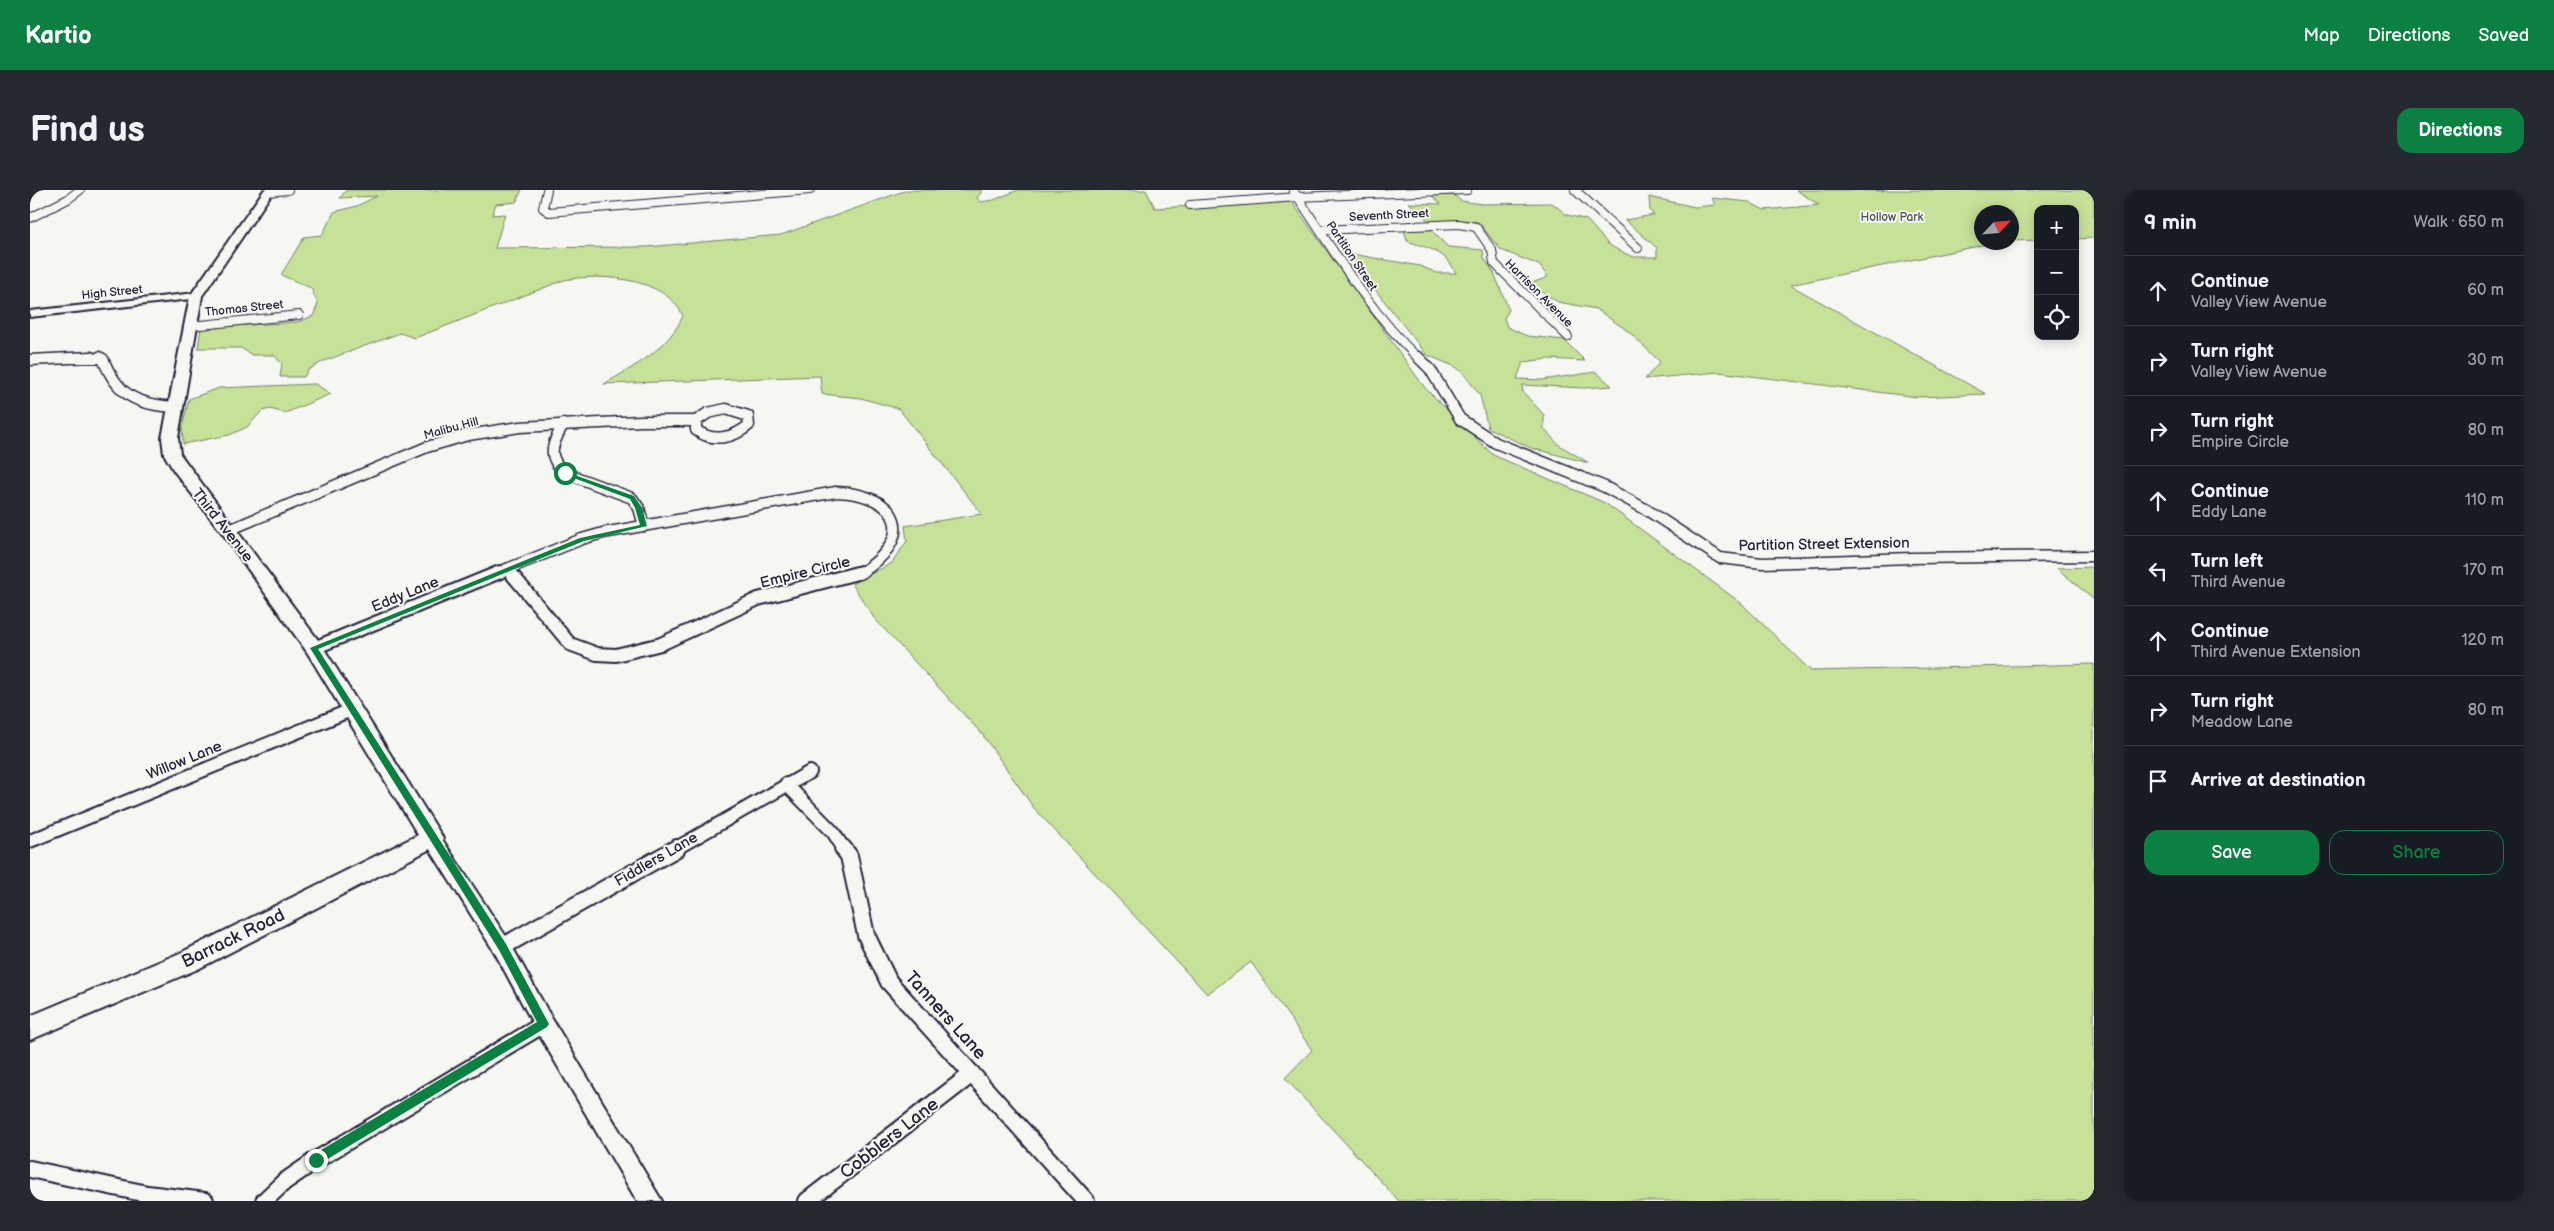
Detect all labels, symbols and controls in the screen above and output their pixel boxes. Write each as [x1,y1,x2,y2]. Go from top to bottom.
text: Kartio [25,21,92,50]
text: Map [2304,25,2340,46]
text: Directions [2368,25,2450,46]
text: Saved [2478,25,2529,46]
button: Directions [2397,108,2524,153]
text: Find us [30,109,145,152]
north arrow [1974,205,2019,250]
map controls [2034,205,2079,340]
button: + [2034,205,2079,250]
street label: Seventh Street [1349,206,1430,225]
park label: Hollow Park [1861,210,1924,225]
text: 9 min [2144,210,2197,235]
text: Walk · 650 m [2414,213,2504,232]
street label: Partition Street [1323,219,1381,294]
button: − [2034,250,2079,295]
street label: Harrison Avenue [1501,256,1576,331]
text: Continue [2191,270,2269,293]
icon: ahead [2144,277,2172,305]
text: 60 m [2467,281,2504,300]
street label: High Street [81,282,144,303]
text: Valley View Avenue [2191,293,2327,312]
button: locate [2034,295,2079,340]
street label: Thomas Street [204,297,284,320]
text: Turn right [2191,340,2274,363]
icon: right [2144,347,2172,375]
text: 30 m [2467,351,2504,370]
text: Valley View Avenue [2191,363,2327,382]
text: Turn right [2191,410,2274,433]
street label: Malibu Hill [422,414,480,443]
icon: right [2144,417,2172,445]
text: 80 m [2468,421,2504,440]
text: Empire Circle [2191,433,2289,452]
route start [554,462,577,485]
text: Continue [2191,480,2269,503]
street label: Third Avenue [188,485,257,566]
icon: ahead [2144,487,2172,515]
text: 110 m [2465,491,2504,510]
text: Eddy Lane [2191,503,2267,522]
street label: Partition Street Extension [1738,534,1910,555]
text: Turn left [2191,550,2263,573]
street label: Empire Circle [758,552,852,593]
icon: left [2144,557,2172,585]
text: 170 m [2463,561,2504,580]
street label: Eddy Lane [369,572,442,617]
text: Third Avenue [2191,573,2285,592]
text: Continue [2191,620,2269,643]
icon: ahead [2144,627,2172,655]
text: 120 m [2461,631,2504,650]
text: Third Avenue Extension [2191,643,2361,662]
text: Turn right [2191,690,2274,713]
icon: right [2144,697,2172,725]
text: 80 m [2468,701,2504,720]
text: Meadow Lane [2191,713,2293,732]
street label: Willow Lane [144,737,225,784]
icon: arrive [2144,767,2172,795]
text: Arrive at destination [2191,769,2366,792]
street label: Fiddlers Lane [611,828,701,891]
button: Save [2144,830,2319,875]
button: Share [2329,830,2504,875]
street label: Barrack Road [178,904,288,972]
street label: Tanners Lane [901,967,991,1064]
street label: Cobblers Lane [836,1093,943,1183]
route end [305,1149,328,1172]

